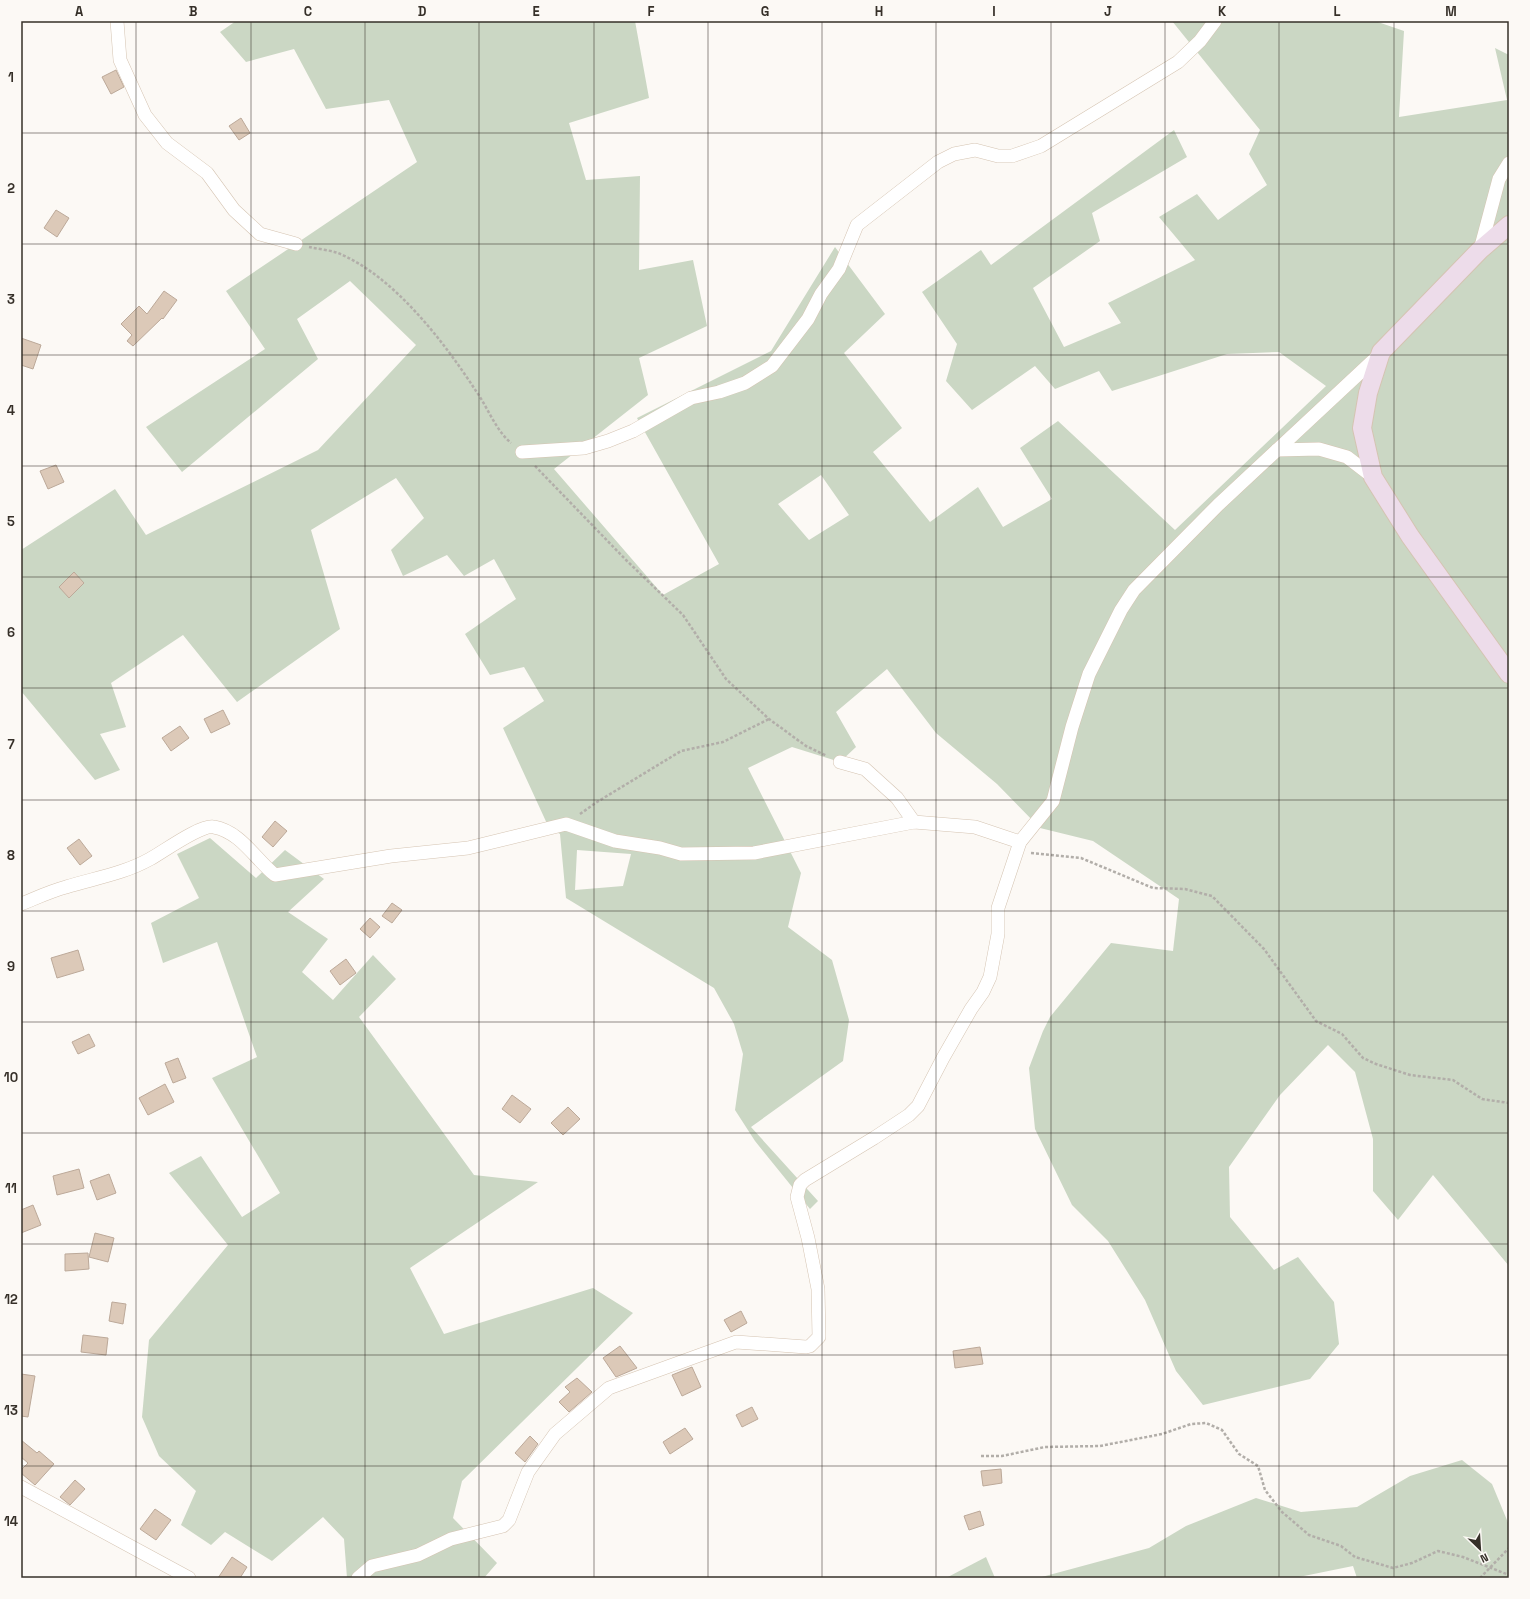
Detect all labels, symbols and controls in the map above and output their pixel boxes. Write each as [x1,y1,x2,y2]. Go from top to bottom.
text: A [75,3,84,20]
text: B [189,3,198,20]
text: C [304,3,312,20]
text: D [418,3,427,20]
text: E [532,3,540,20]
text: F [648,3,655,20]
text: G [761,3,769,20]
text: H [875,3,883,20]
text: I [992,3,996,20]
text: J [1104,3,1112,20]
text: K [1218,3,1227,20]
text: L [1333,3,1341,20]
text: M [1445,3,1457,20]
text: 1 [8,69,14,86]
text: 2 [7,180,15,197]
text: 3 [7,291,15,308]
text: 4 [7,402,15,419]
text: 5 [7,513,15,530]
text: 6 [7,624,15,641]
text: 7 [7,736,15,753]
text: 8 [7,847,15,864]
text: 9 [7,958,15,975]
text: 10 [4,1069,18,1086]
text: 11 [5,1180,17,1197]
text: 12 [4,1291,18,1308]
text: 13 [4,1402,18,1419]
text: 14 [4,1513,18,1530]
north arrow [1460,1529,1500,1569]
text: N [1478,1550,1491,1566]

